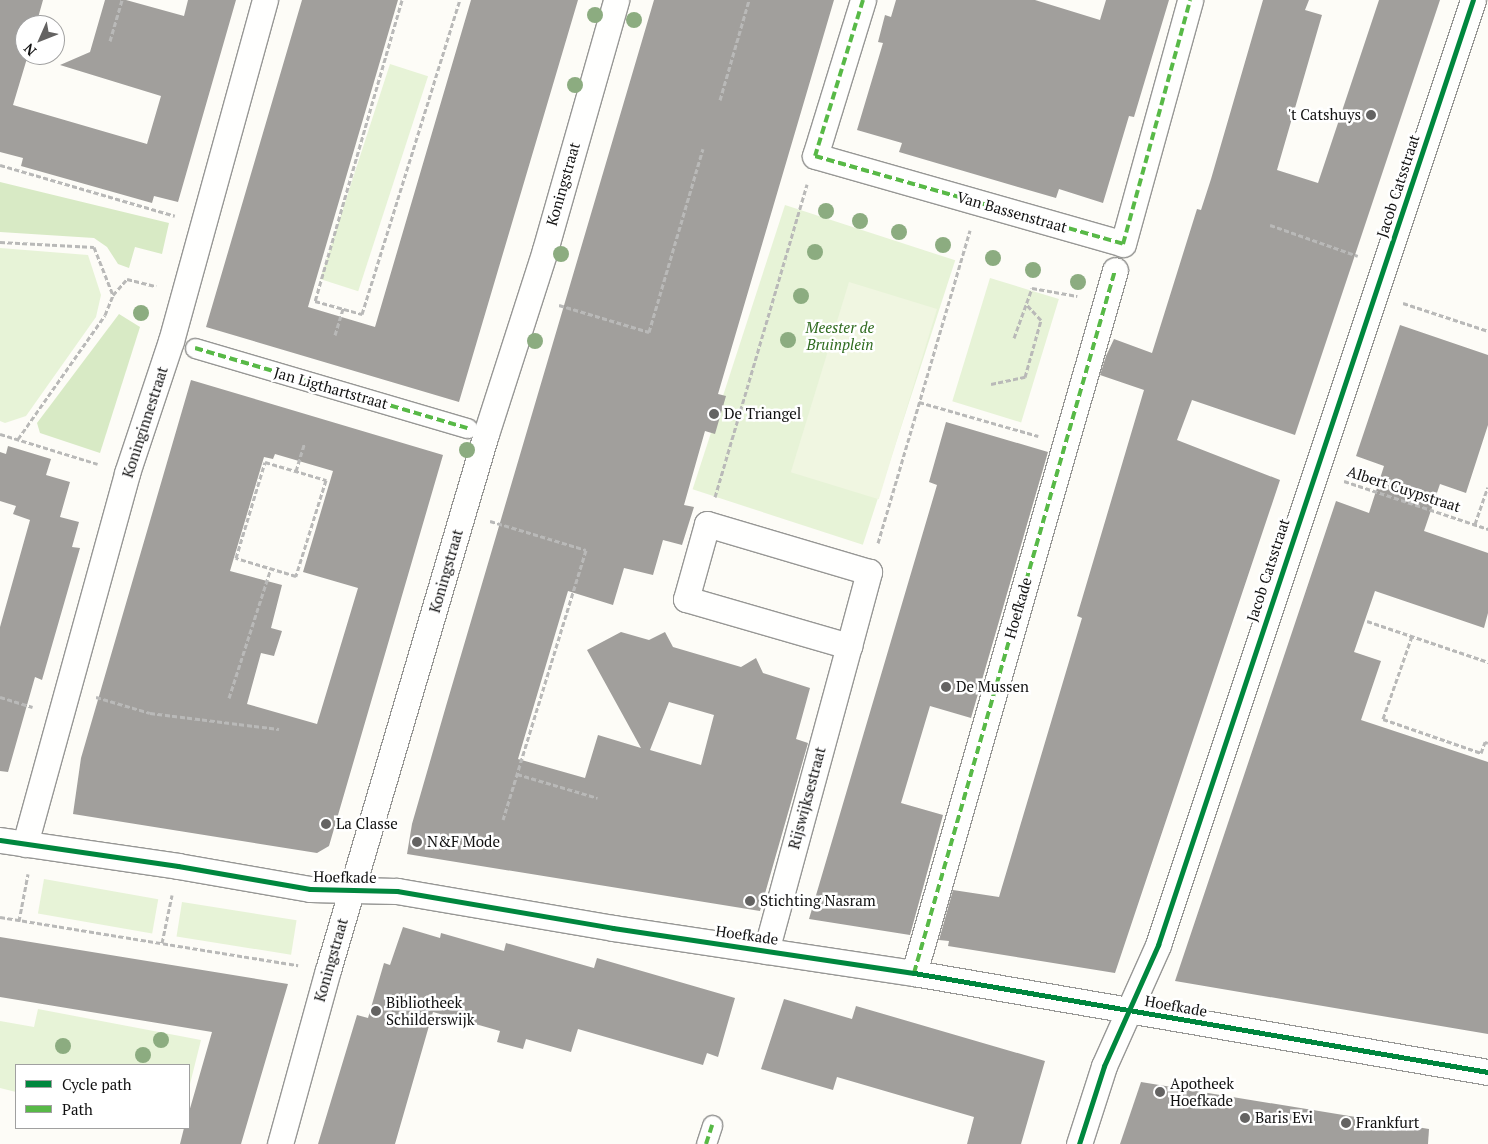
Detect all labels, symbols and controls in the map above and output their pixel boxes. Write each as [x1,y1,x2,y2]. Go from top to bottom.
north arrow [15,15,65,65]
text: N [19,40,40,60]
place label: 't Catshuys [1288,106,1361,124]
marker: 't Catshuys [1365,109,1377,121]
street label: Jacob Catsstraat [1373,132,1423,240]
street label: Koningstraat [542,140,584,228]
street label: Van Bassenstraat [955,188,1069,236]
park label: Meester de Bruinplein [806,318,874,353]
street label: Jan Ligthartstraat [272,363,390,413]
street label: Koninginnestraat [119,364,171,480]
place label: De Triangel [724,405,801,423]
marker: De Triangel [708,408,720,420]
street label: Albert Cuypstraat [1345,462,1463,516]
street label: Jacob Catsstraat [1243,516,1293,624]
street label: Koningstraat [425,527,467,615]
street label: Hoefkade [1001,575,1035,641]
place label: De Mussen [956,678,1029,696]
marker: De Mussen [940,681,952,693]
street label: Rijswijksestraat [785,745,829,851]
place label: La Classe [336,815,398,833]
marker: La Classe [320,818,332,830]
place label: N&F Mode [427,833,500,851]
marker: N&F Mode [411,836,423,848]
street label: Hoefkade [313,867,377,887]
place label: Stichting Nasram [760,892,876,910]
marker: Stichting Nasram [744,895,756,907]
street label: Koningstraat [310,916,352,1004]
street label: Hoefkade [715,922,779,948]
street label: Hoefkade [1143,992,1209,1020]
place label: Bibliotheek Schilderswijk [386,993,474,1028]
marker: Bibliotheek Schilderswijk [370,1005,382,1017]
legend [15,1064,190,1129]
text: Cycle path [62,1074,132,1094]
place label: Apotheek Hoefkade [1170,1074,1234,1109]
marker: Apotheek Hoefkade [1154,1086,1166,1098]
text: Path [62,1099,93,1119]
place label: Baris Evi [1255,1109,1313,1127]
marker: Baris Evi [1239,1112,1251,1124]
place label: Frankfurt [1356,1114,1419,1132]
marker: Frankfurt [1340,1117,1352,1129]

